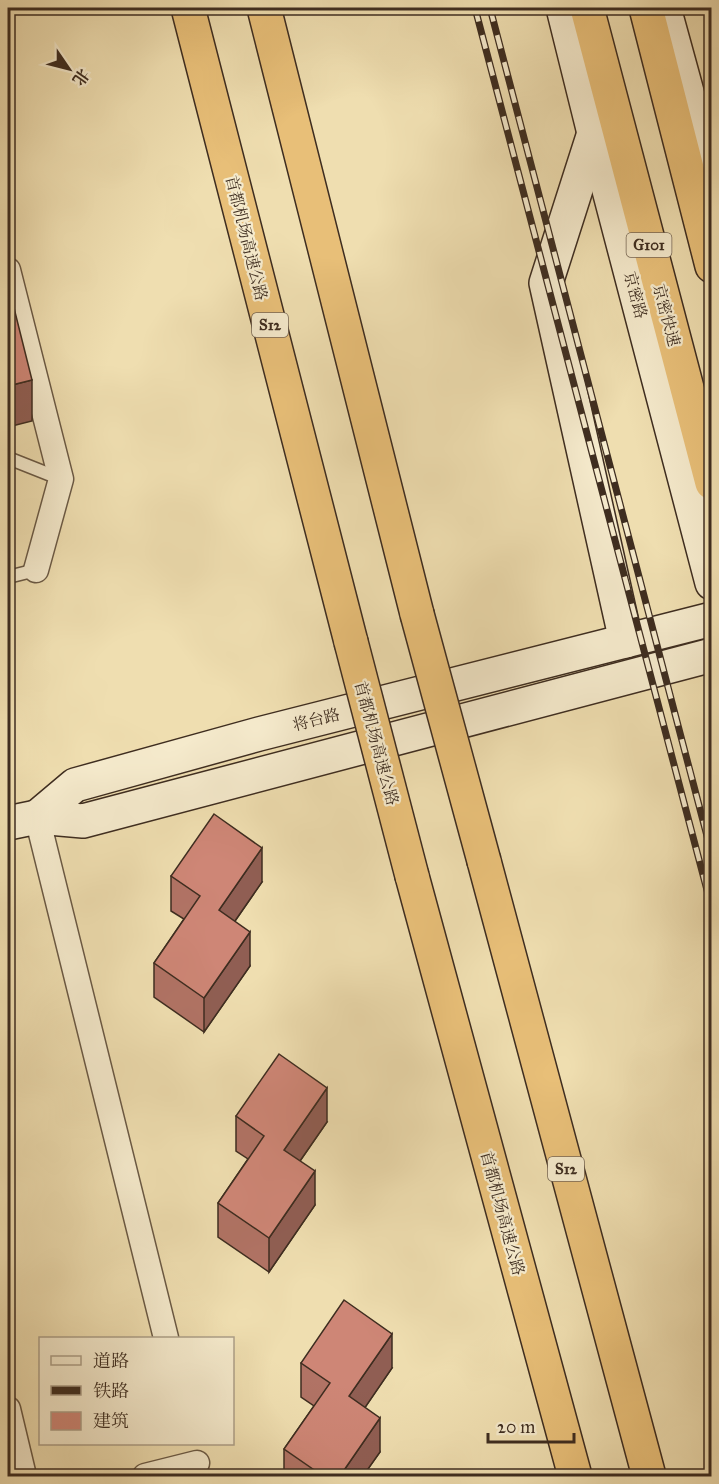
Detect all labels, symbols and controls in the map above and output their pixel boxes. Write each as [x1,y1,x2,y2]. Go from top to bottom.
north arrow [39,39,99,99]
text: 北 [69,65,93,89]
street label: 首都机场高速公路 [222,174,271,303]
road number: G101 [626,233,672,257]
street label: 京密路 [620,269,651,321]
street label: 京密快速 [649,282,684,349]
road number: S12 [252,313,288,337]
street label: 首都机场高速公路 [351,679,402,807]
street label: 将台路 [291,704,342,735]
street label: 首都机场高速公路 [477,1149,528,1277]
road number: S12 [548,1157,584,1181]
legend [39,1337,234,1445]
text: 道路 [93,1350,129,1372]
text: 铁路 [93,1380,129,1402]
scale bar [488,1406,574,1444]
text: 建筑 [93,1410,129,1432]
text: 20 m [497,1416,535,1438]

